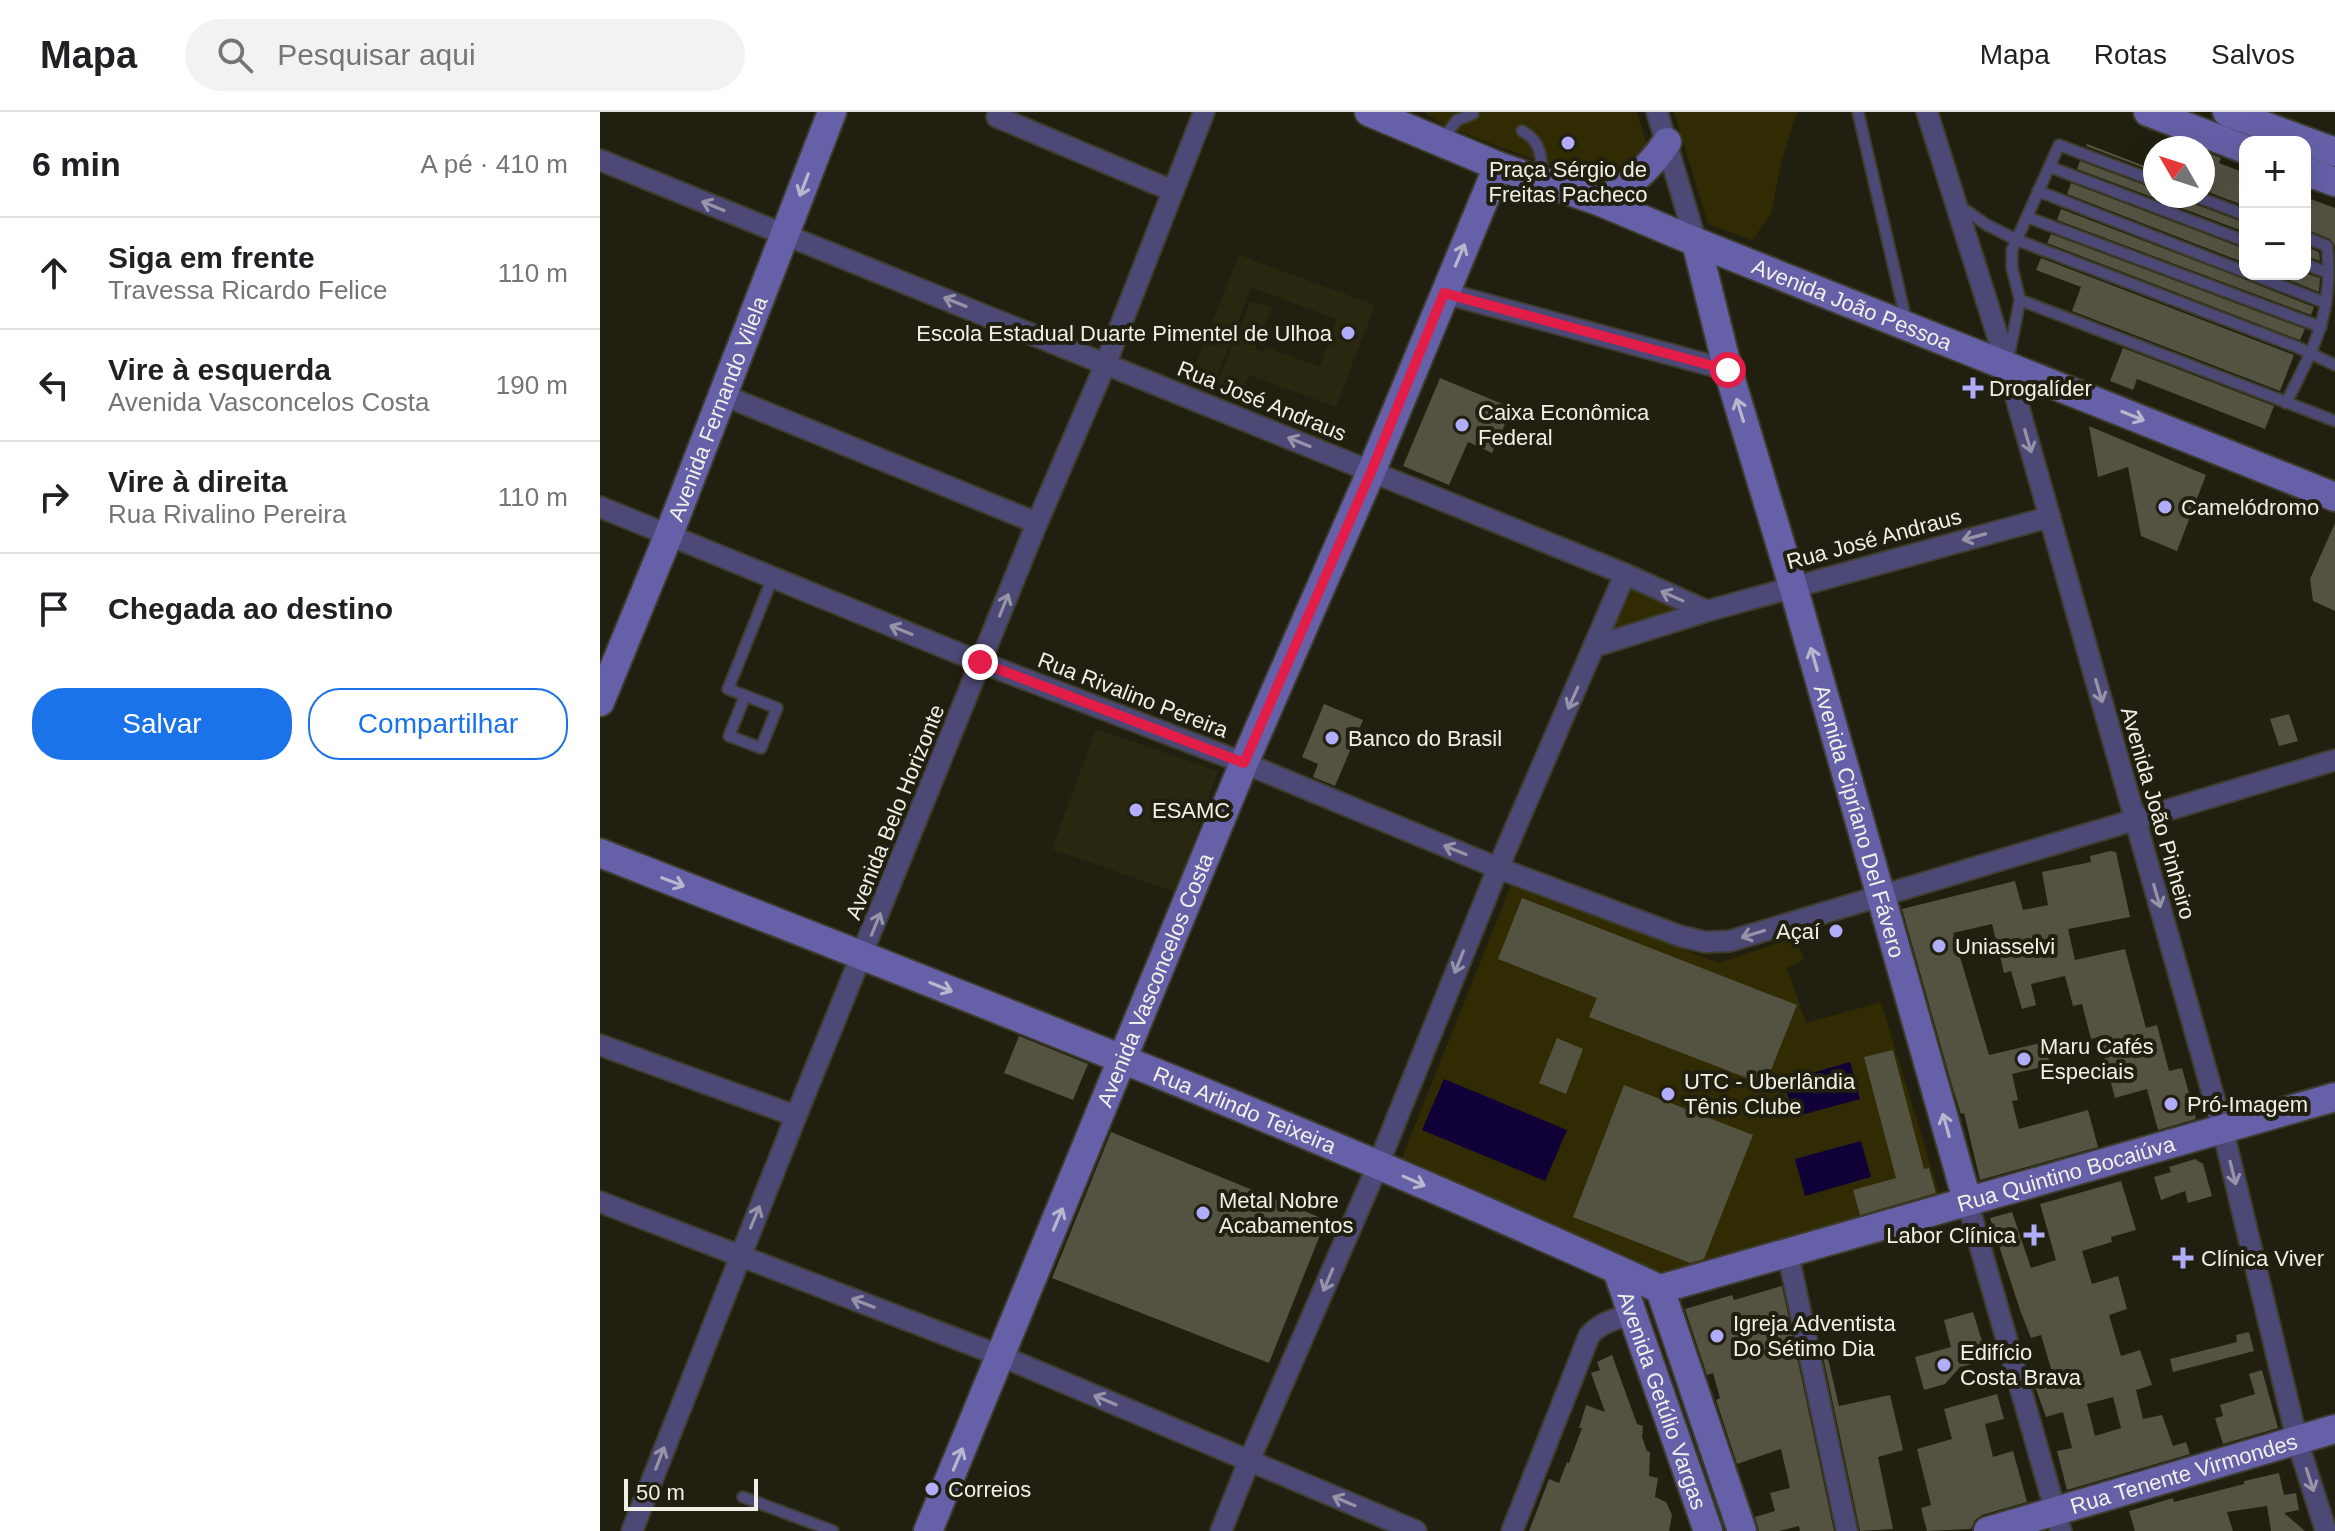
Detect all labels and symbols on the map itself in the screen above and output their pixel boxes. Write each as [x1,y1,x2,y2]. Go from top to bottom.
marker: Praça Sérgio de Freitas Pacheco [1559,134,1577,152]
north arrow [2143,136,2215,208]
place label: Praça Sérgio de Freitas Pacheco [1489,157,1647,207]
one-way arrow [796,172,810,197]
one-way arrow [701,197,726,212]
one-way arrow [1454,244,1468,268]
street label: Avenida João Pessoa [1749,253,1956,356]
street label: Avenida Fernando Vilela [663,292,772,525]
one-way arrow [943,294,968,308]
place label: Escola Estadual Duarte Pimentel de Ulhoa [916,321,1333,346]
marker: Escola Estadual Duarte Pimentel de Ulhoa [1339,324,1357,342]
route start [1710,352,1746,388]
street label: Rua José Andraus [1174,356,1350,446]
place label: Drogalíder [1989,376,2092,401]
marker: Drogalíder [1964,379,1982,397]
one-way arrow [1732,398,1747,423]
place label: Caixa Econômica Federal [1478,400,1650,450]
one-way arrow [2120,410,2145,424]
marker: Caixa Econômica Federal [1453,416,1471,434]
one-way arrow [2022,428,2037,454]
one-way arrow [1287,434,1312,448]
place label: Camelódromo [2181,495,2319,520]
marker: Camelódromo [2156,498,2174,516]
street label: Rua José Andraus [1784,504,1964,574]
one-way arrow [1962,530,1988,545]
one-way arrow [1660,587,1685,602]
one-way arrow [997,593,1012,618]
one-way arrow [889,621,914,636]
route end [962,644,998,680]
street label: Rua Rivalino Pereira [1034,647,1232,743]
one-way arrow [1806,647,1821,673]
one-way arrow [2092,678,2107,704]
street label: Avenida Cipríano Del Fávero [1809,682,1910,960]
one-way arrow [1564,685,1579,709]
street label: Avenida Belo Horizonte [840,701,950,923]
street label: Avenida João Pinheiro [2116,704,2200,922]
place label: Banco do Brasil [1348,726,1502,751]
marker: Banco do Brasil [1323,729,1341,747]
place label: ESAMC [1152,798,1230,823]
marker: ESAMC [1127,801,1145,819]
one-way arrow [1443,842,1468,856]
street label: Avenida Vasconcelos Costa [1091,849,1218,1110]
one-way arrow [660,876,685,890]
one-way arrow [2150,882,2165,908]
one-way arrow [869,912,884,937]
place label: Açaí [1776,919,1820,944]
marker: Açaí [1827,922,1845,940]
one-way arrow [1741,928,1766,942]
place label: Uniasselvi [1955,934,2055,959]
marker: Uniasselvi [1930,937,1948,955]
one-way arrow [1451,949,1466,974]
one-way arrow [928,981,953,995]
place label: Maru Cafés Especiais [2040,1034,2154,1084]
marker: Maru Cafés Especiais [2015,1050,2033,1068]
street label: Rua Arlindo Teixeira [1150,1061,1341,1159]
place label: UTC - Uberlândia Tênis Clube [1684,1069,1856,1119]
marker: UTC - Uberlândia Tênis Clube [1659,1085,1677,1103]
place label: Pró-Imagem [2187,1092,2308,1117]
marker: Pró-Imagem [2162,1095,2180,1113]
one-way arrow [1938,1113,1953,1139]
street label: Rua Quintino Bocaiúva [1954,1131,2178,1216]
one-way arrow [2227,1160,2242,1186]
one-way arrow [1402,1174,1426,1189]
place label: Metal Nobre Acabamentos [1219,1188,1354,1238]
marker: Metal Nobre Acabamentos [1194,1204,1212,1222]
one-way arrow [749,1205,764,1230]
one-way arrow [1052,1207,1066,1232]
place label: Labor Clínica [1886,1223,2017,1248]
marker: Labor Clínica [2023,1224,2045,1246]
place label: Clínica Viver [2201,1246,2324,1271]
marker: Clínica Viver [2172,1247,2194,1269]
one-way arrow [1319,1267,1334,1292]
street label: Avenida Getúlio Vargas [1613,1288,1712,1513]
one-way arrow [851,1295,876,1310]
place label: Igreja Adventista Do Sétimo Dia [1733,1311,1896,1361]
marker: Igreja Adventista Do Sétimo Dia [1708,1327,1726,1345]
place label: Edifício Costa Brava [1960,1340,2082,1390]
marker: Edifício Costa Brava [1935,1356,1953,1374]
one-way arrow [1093,1391,1118,1406]
street label: Rua Tenente Virmondes [2067,1428,2300,1519]
one-way arrow [654,1446,668,1471]
one-way arrow [952,1447,967,1472]
one-way arrow [2304,1467,2318,1492]
scale bar [624,1475,758,1511]
place label: Correios [948,1477,1031,1502]
marker: Correios [923,1480,941,1498]
one-way arrow [1332,1492,1357,1507]

